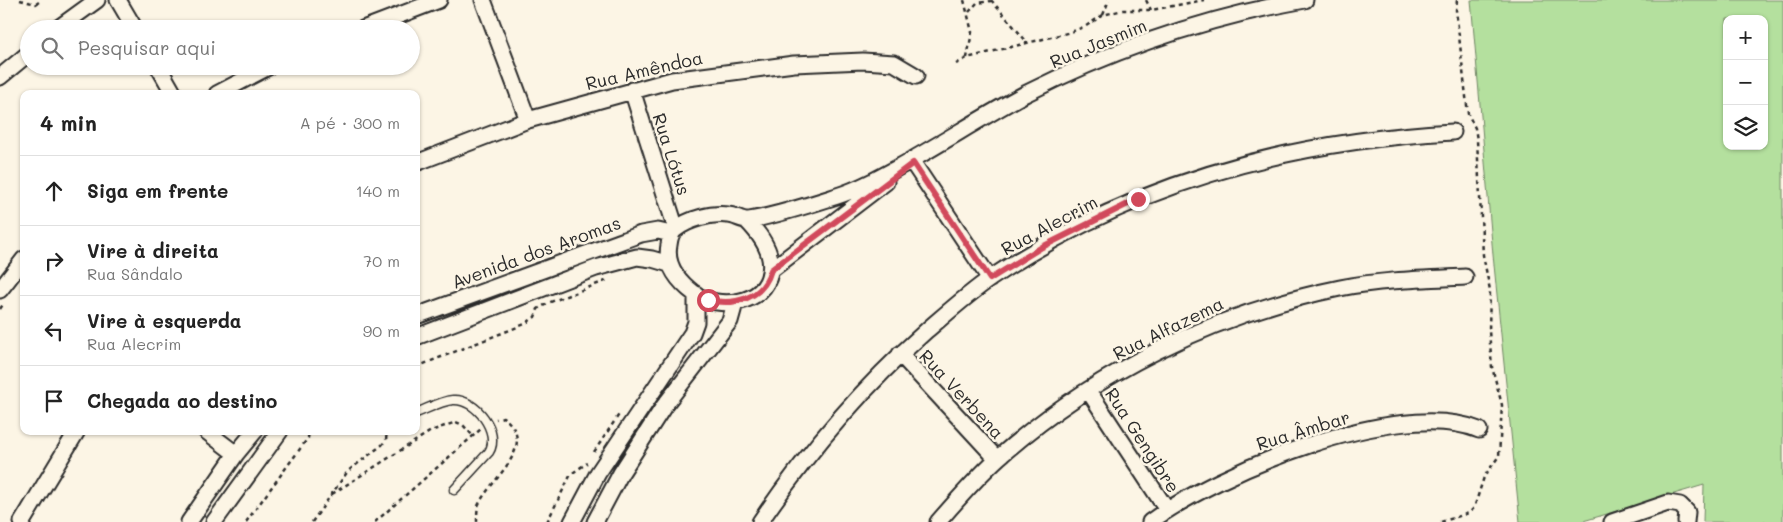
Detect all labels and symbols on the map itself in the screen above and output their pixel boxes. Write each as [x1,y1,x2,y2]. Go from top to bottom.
street label: Rua Jasmim [1046,13,1150,73]
street label: Rua Amêndoa [583,45,705,95]
street label: Rua Lótus [647,110,697,198]
route end [1127,188,1150,211]
street label: Rua Alecrim [997,190,1101,260]
street label: Avenida dos Aromas [448,210,624,294]
route start [697,289,720,312]
street label: Rua Alfazema [1109,291,1227,365]
street label: Rua Verbena [914,344,1010,444]
street label: Rua Gengibre [1100,383,1186,497]
street label: Rua Âmbar [1253,404,1353,456]

